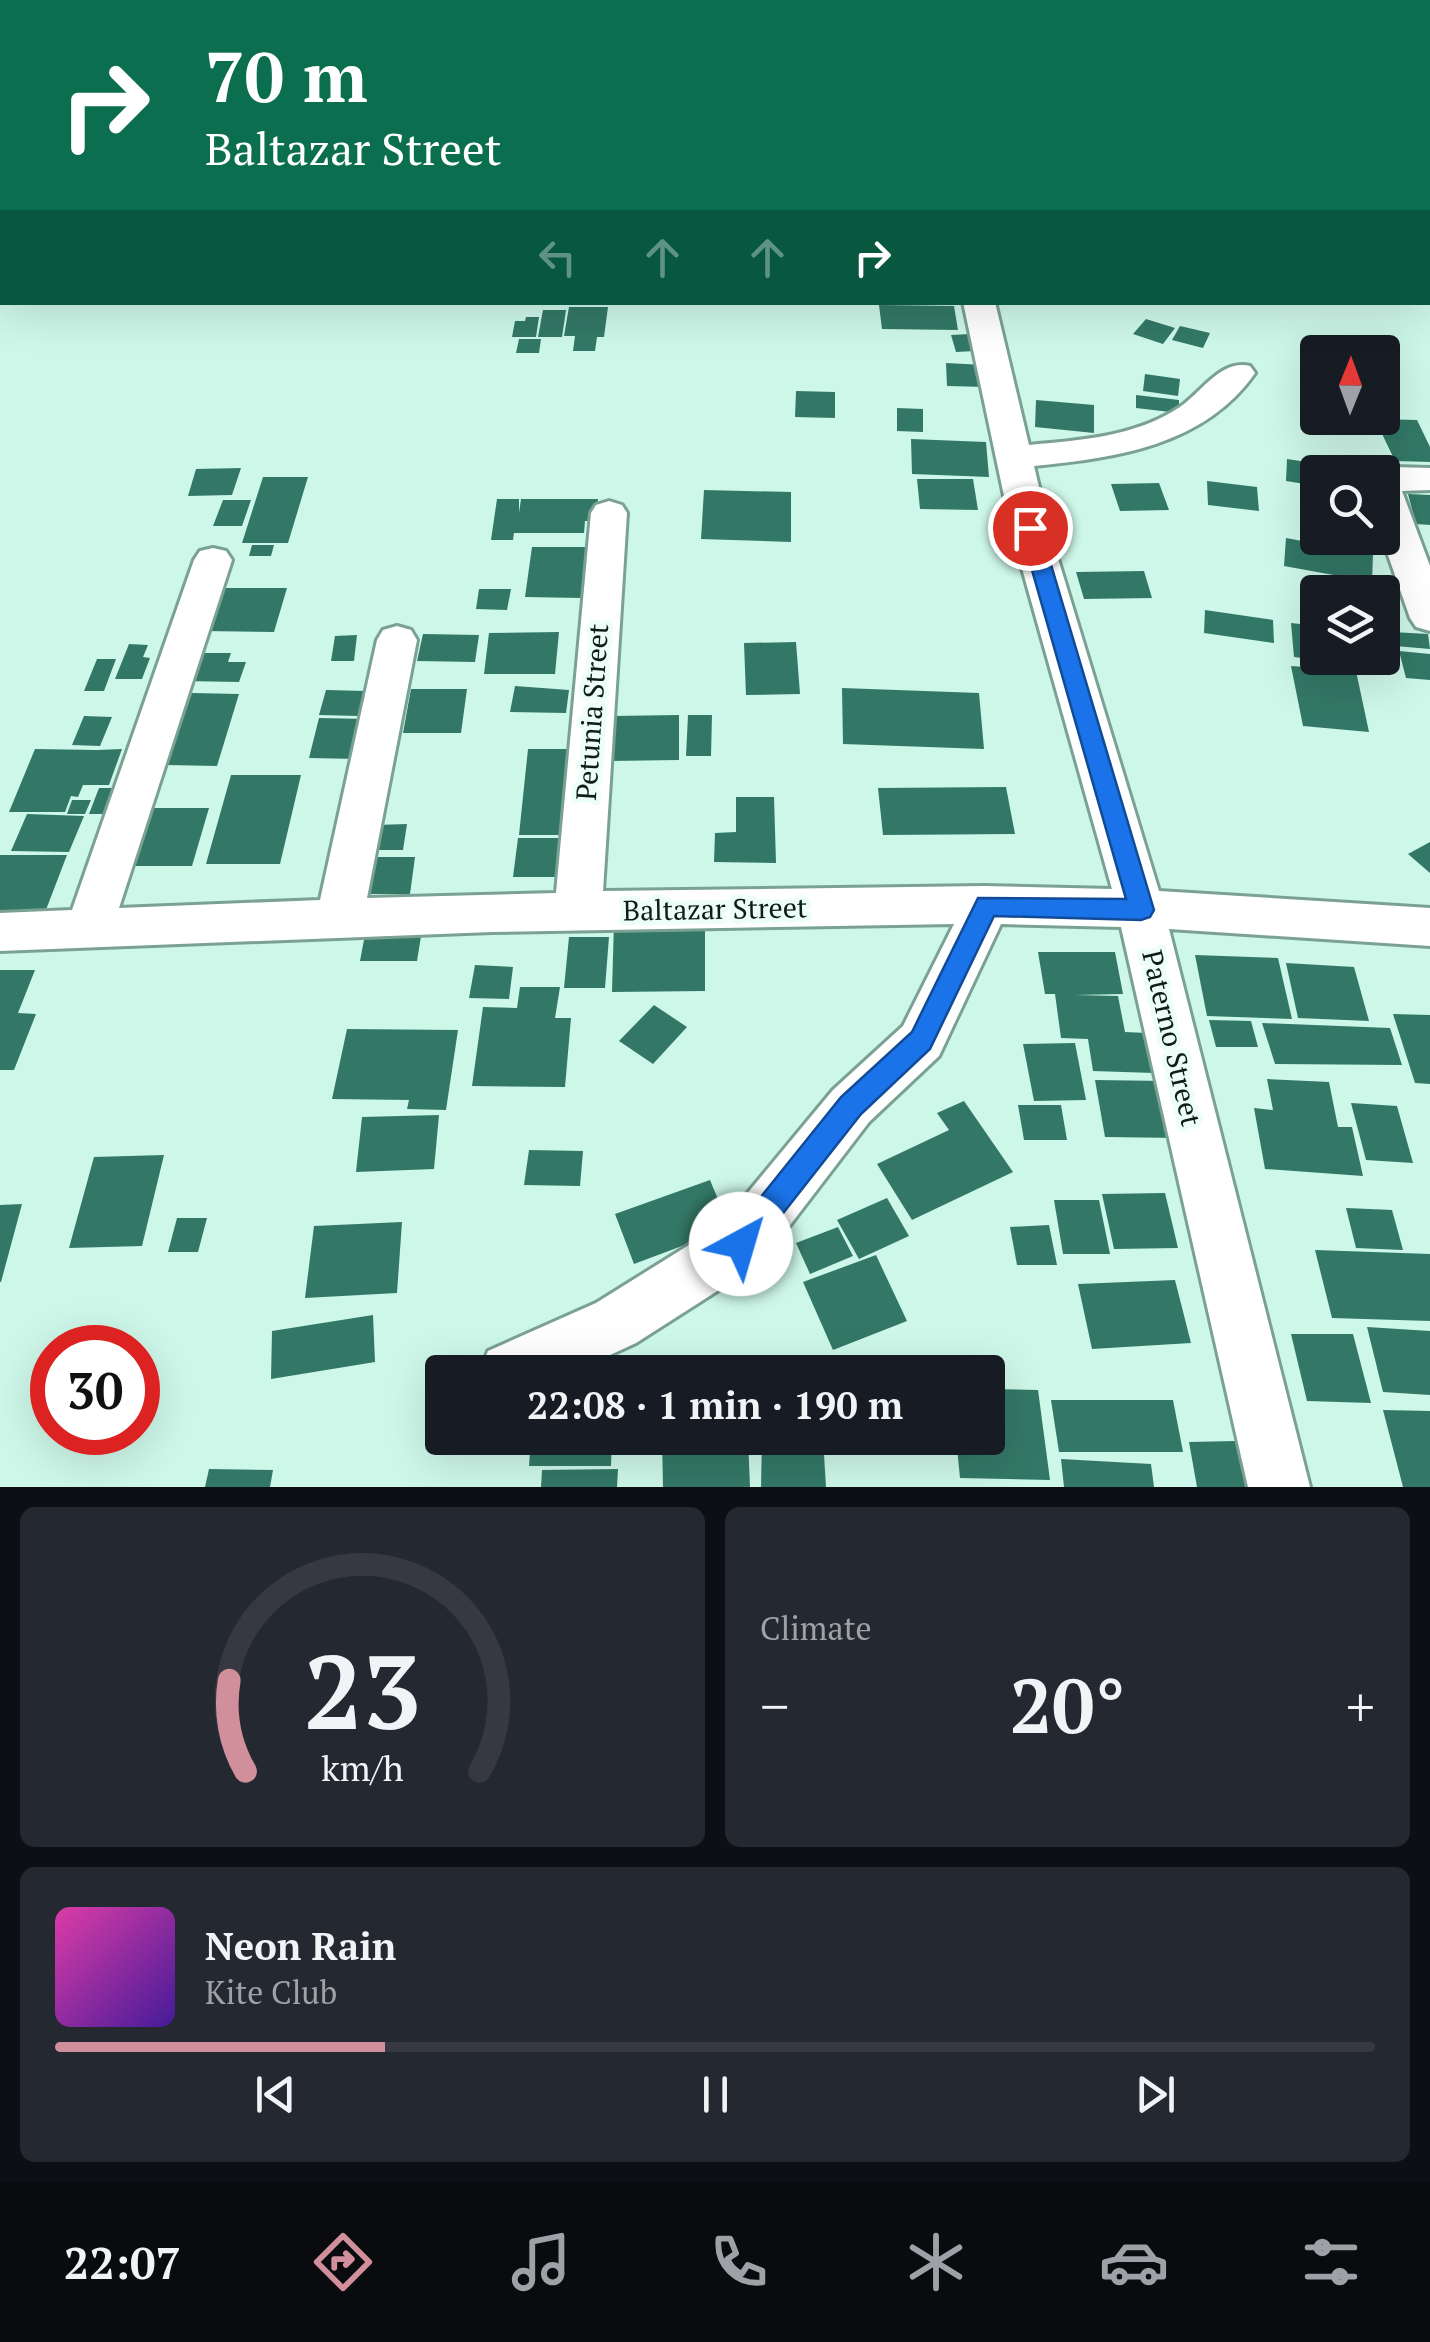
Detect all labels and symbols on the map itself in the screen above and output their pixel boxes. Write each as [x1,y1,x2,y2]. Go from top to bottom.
north arrow [1300,335,1400,435]
pin [988,486,1073,571]
street label: Petunia Street [567,622,616,802]
street label: Baltazar Street [622,888,808,929]
street label: Paterno Street [1134,946,1211,1130]
position arrow [689,1192,793,1296]
speed limit sign: 30 [30,1325,160,1455]

